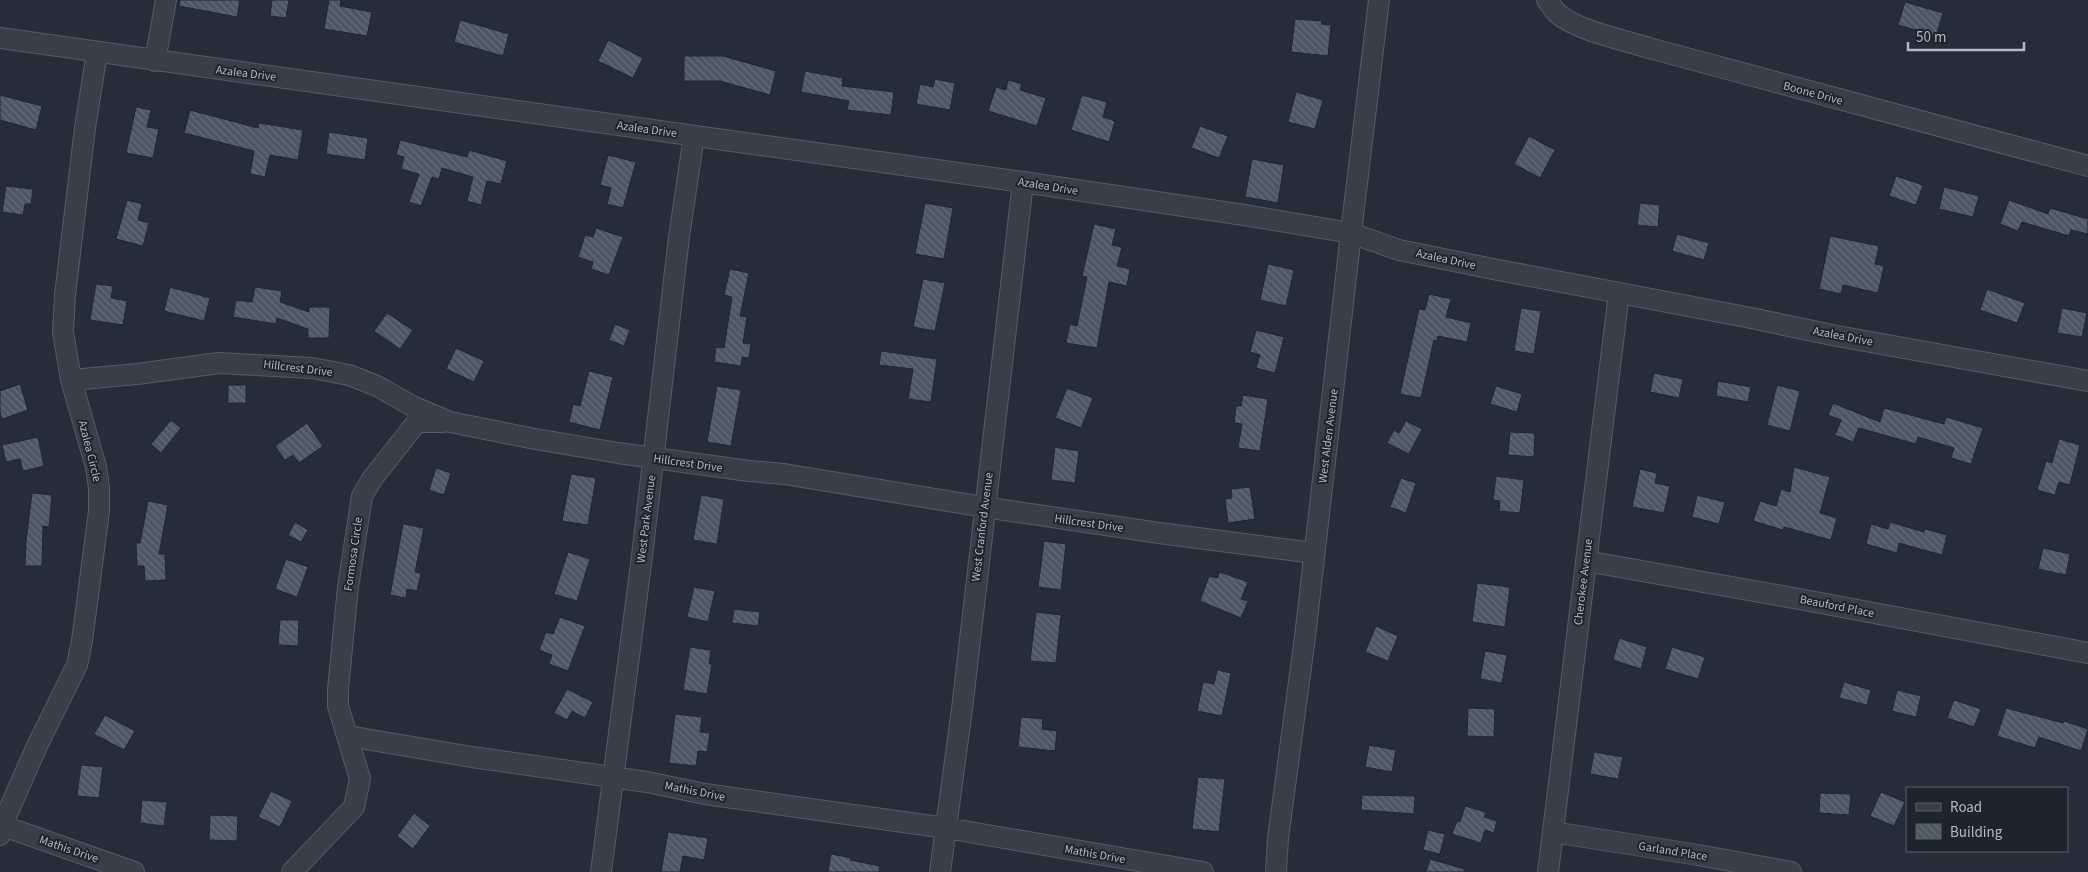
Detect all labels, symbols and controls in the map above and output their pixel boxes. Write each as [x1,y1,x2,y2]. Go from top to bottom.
scale bar [1908,20,2024,52]
text: 50 m [1916,27,1946,48]
street label: Azalea Drive [215,61,277,86]
street label: Boone Drive [1781,77,1845,110]
street label: Azalea Drive [616,117,678,142]
street label: Azalea Drive [1017,173,1079,200]
street label: Azalea Drive [1414,245,1477,274]
street label: Azalea Drive [1811,322,1874,351]
street label: Hillcrest Drive [262,356,334,381]
street label: West Alden Avenue [1314,388,1343,484]
street label: Azalea Circle [74,418,105,484]
street label: Hillcrest Drive [652,450,724,477]
street label: West Cranford Avenue [967,471,998,583]
street label: West Park Avenue [633,474,660,564]
street label: Hillcrest Drive [1053,510,1125,537]
street label: Formosa Circle [340,516,367,592]
street label: Cherokee Avenue [1570,538,1597,626]
street label: Beauford Place [1798,591,1876,622]
street label: Mathis Drive [663,777,727,806]
legend [1906,787,2068,852]
text: Road [1950,797,1982,818]
text: Building [1950,822,2003,843]
street label: Mathis Drive [37,831,101,868]
street label: Garland Place [1637,838,1709,865]
street label: Mathis Drive [1063,841,1127,868]

